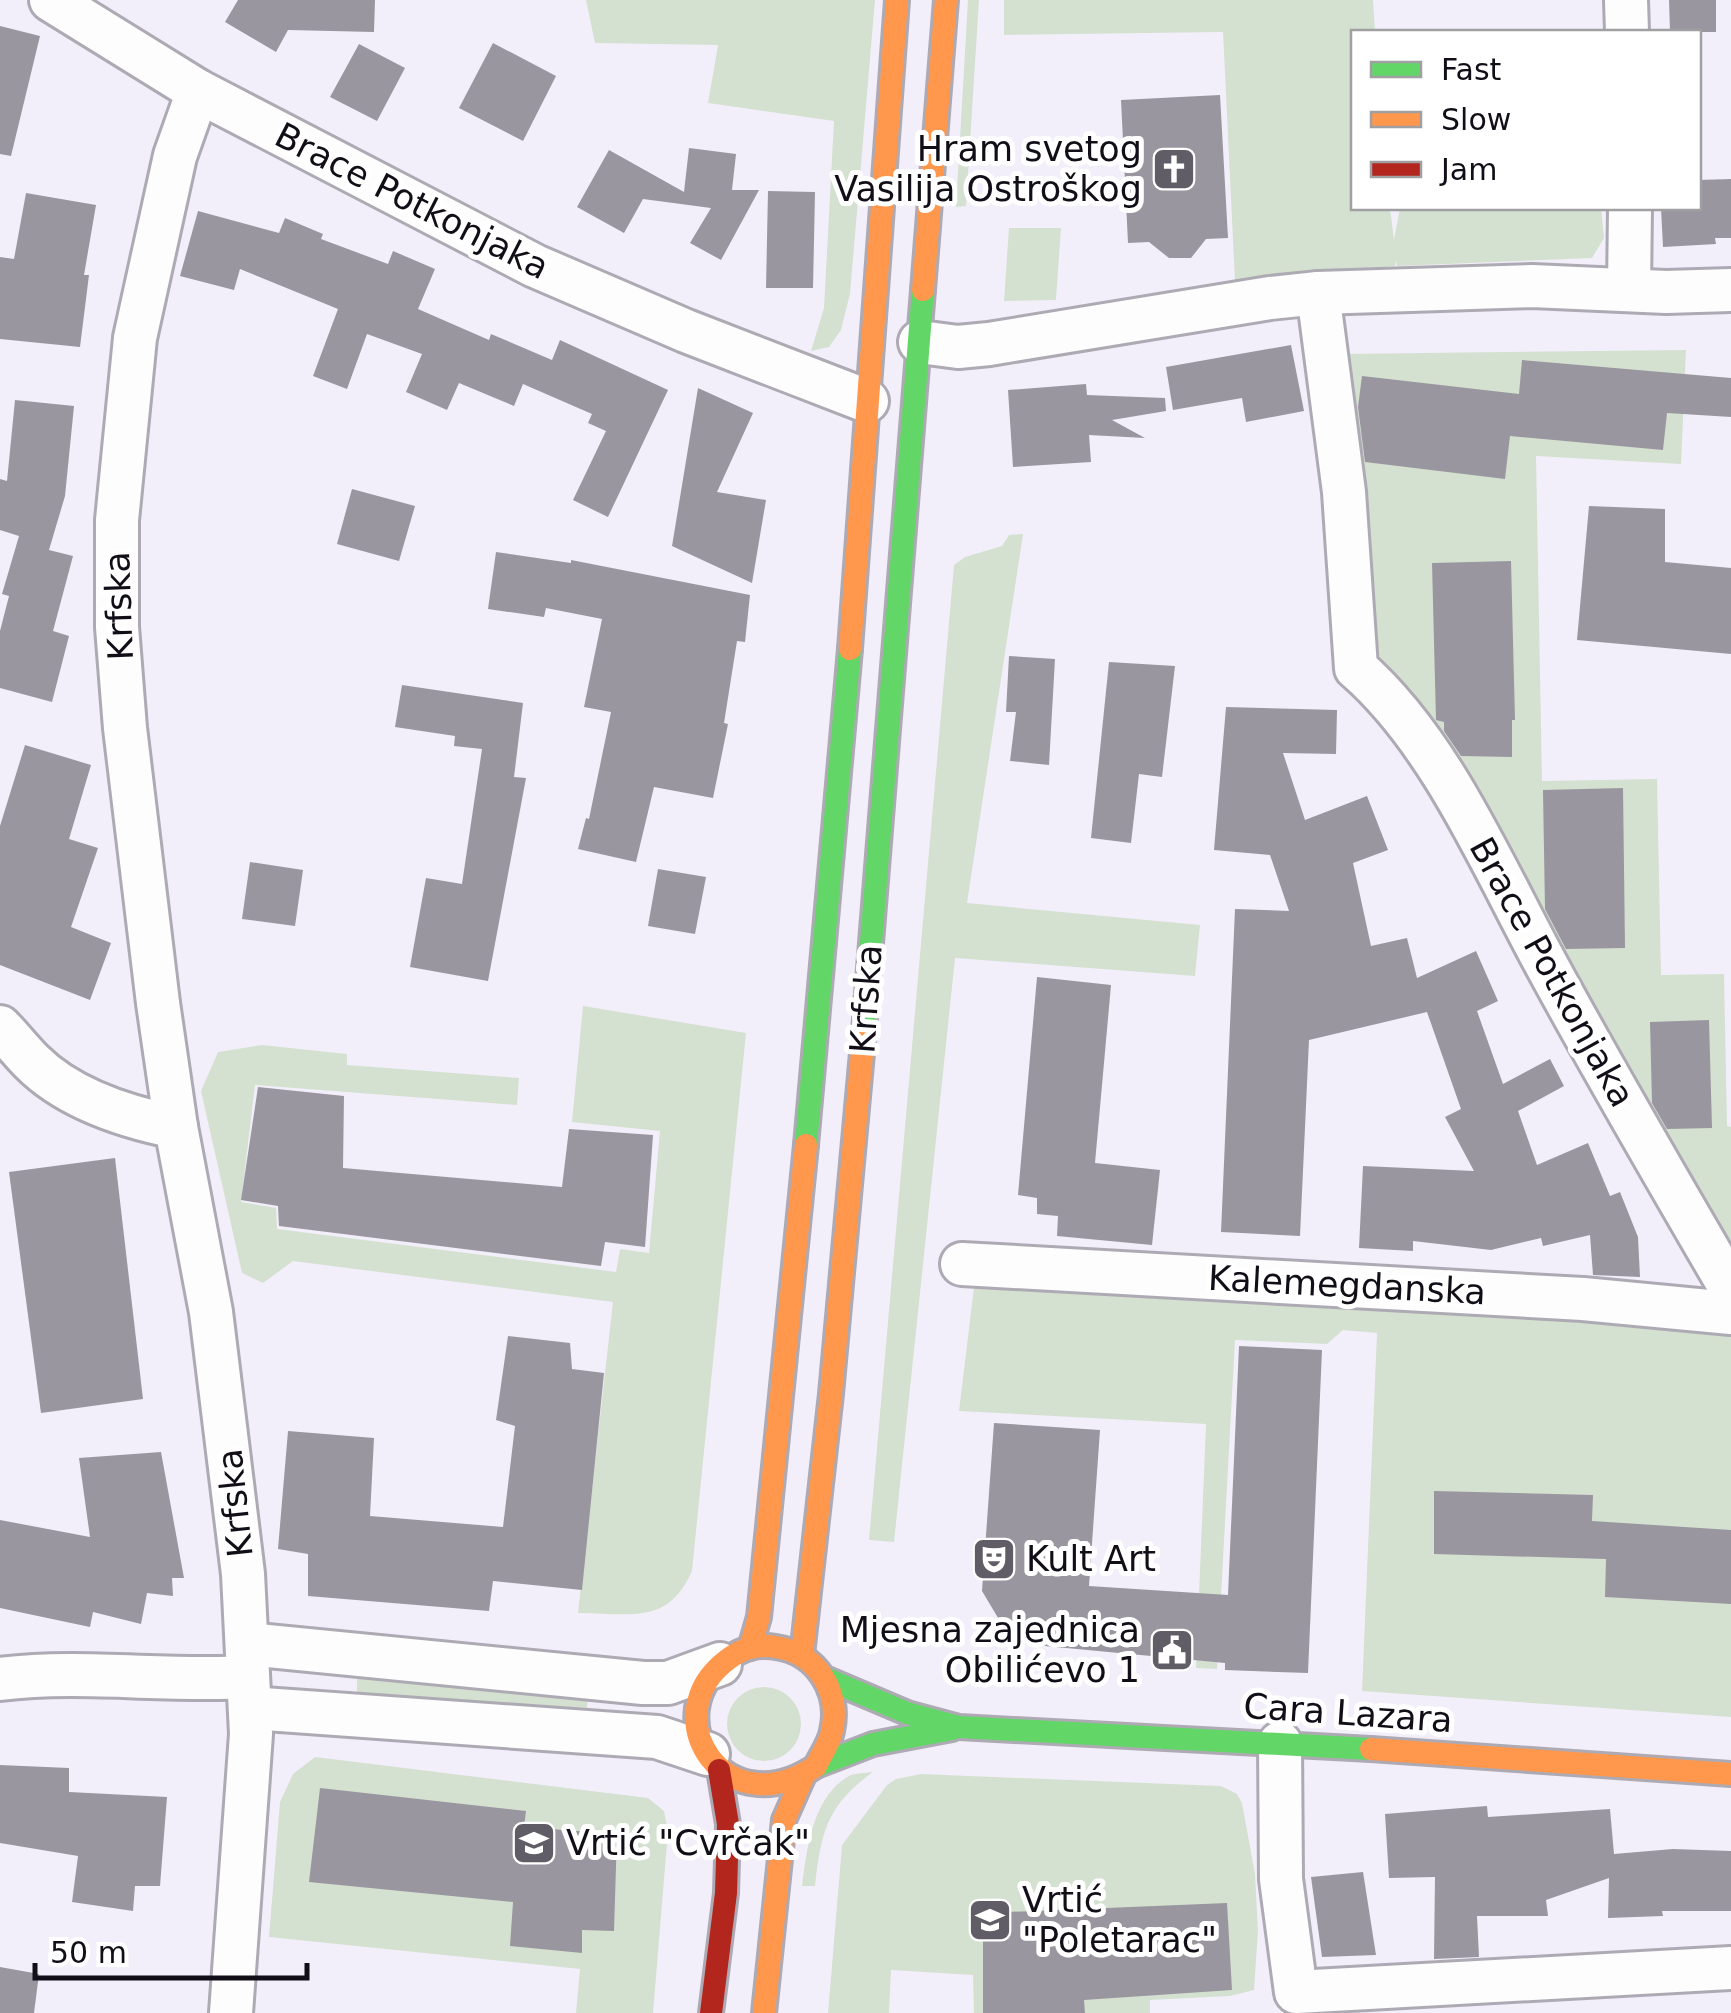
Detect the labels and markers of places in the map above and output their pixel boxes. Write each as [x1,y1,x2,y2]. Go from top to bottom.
place label: Hram svetog Vasilija Ostroškog [834,129,1142,209]
church icon: Hram svetog Vasilija Ostroškog [1151,146,1197,192]
theatre icon: Kult Art [971,1536,1017,1582]
place label: Kult Art [1026,1539,1156,1579]
place label: Mjesna zajednica Obilićevo 1 [840,1610,1140,1690]
public building icon: Mjesna zajednica Obilićevo 1 [1149,1627,1195,1673]
school or university icon: Vrtić "Cvrčak" [511,1820,557,1866]
place label: Vrtić "Cvrčak" [566,1823,810,1863]
place label: Vrtić "Poletarac" [1022,1880,1217,1960]
school or university icon: Vrtić "Poletarac" [967,1897,1013,1943]

